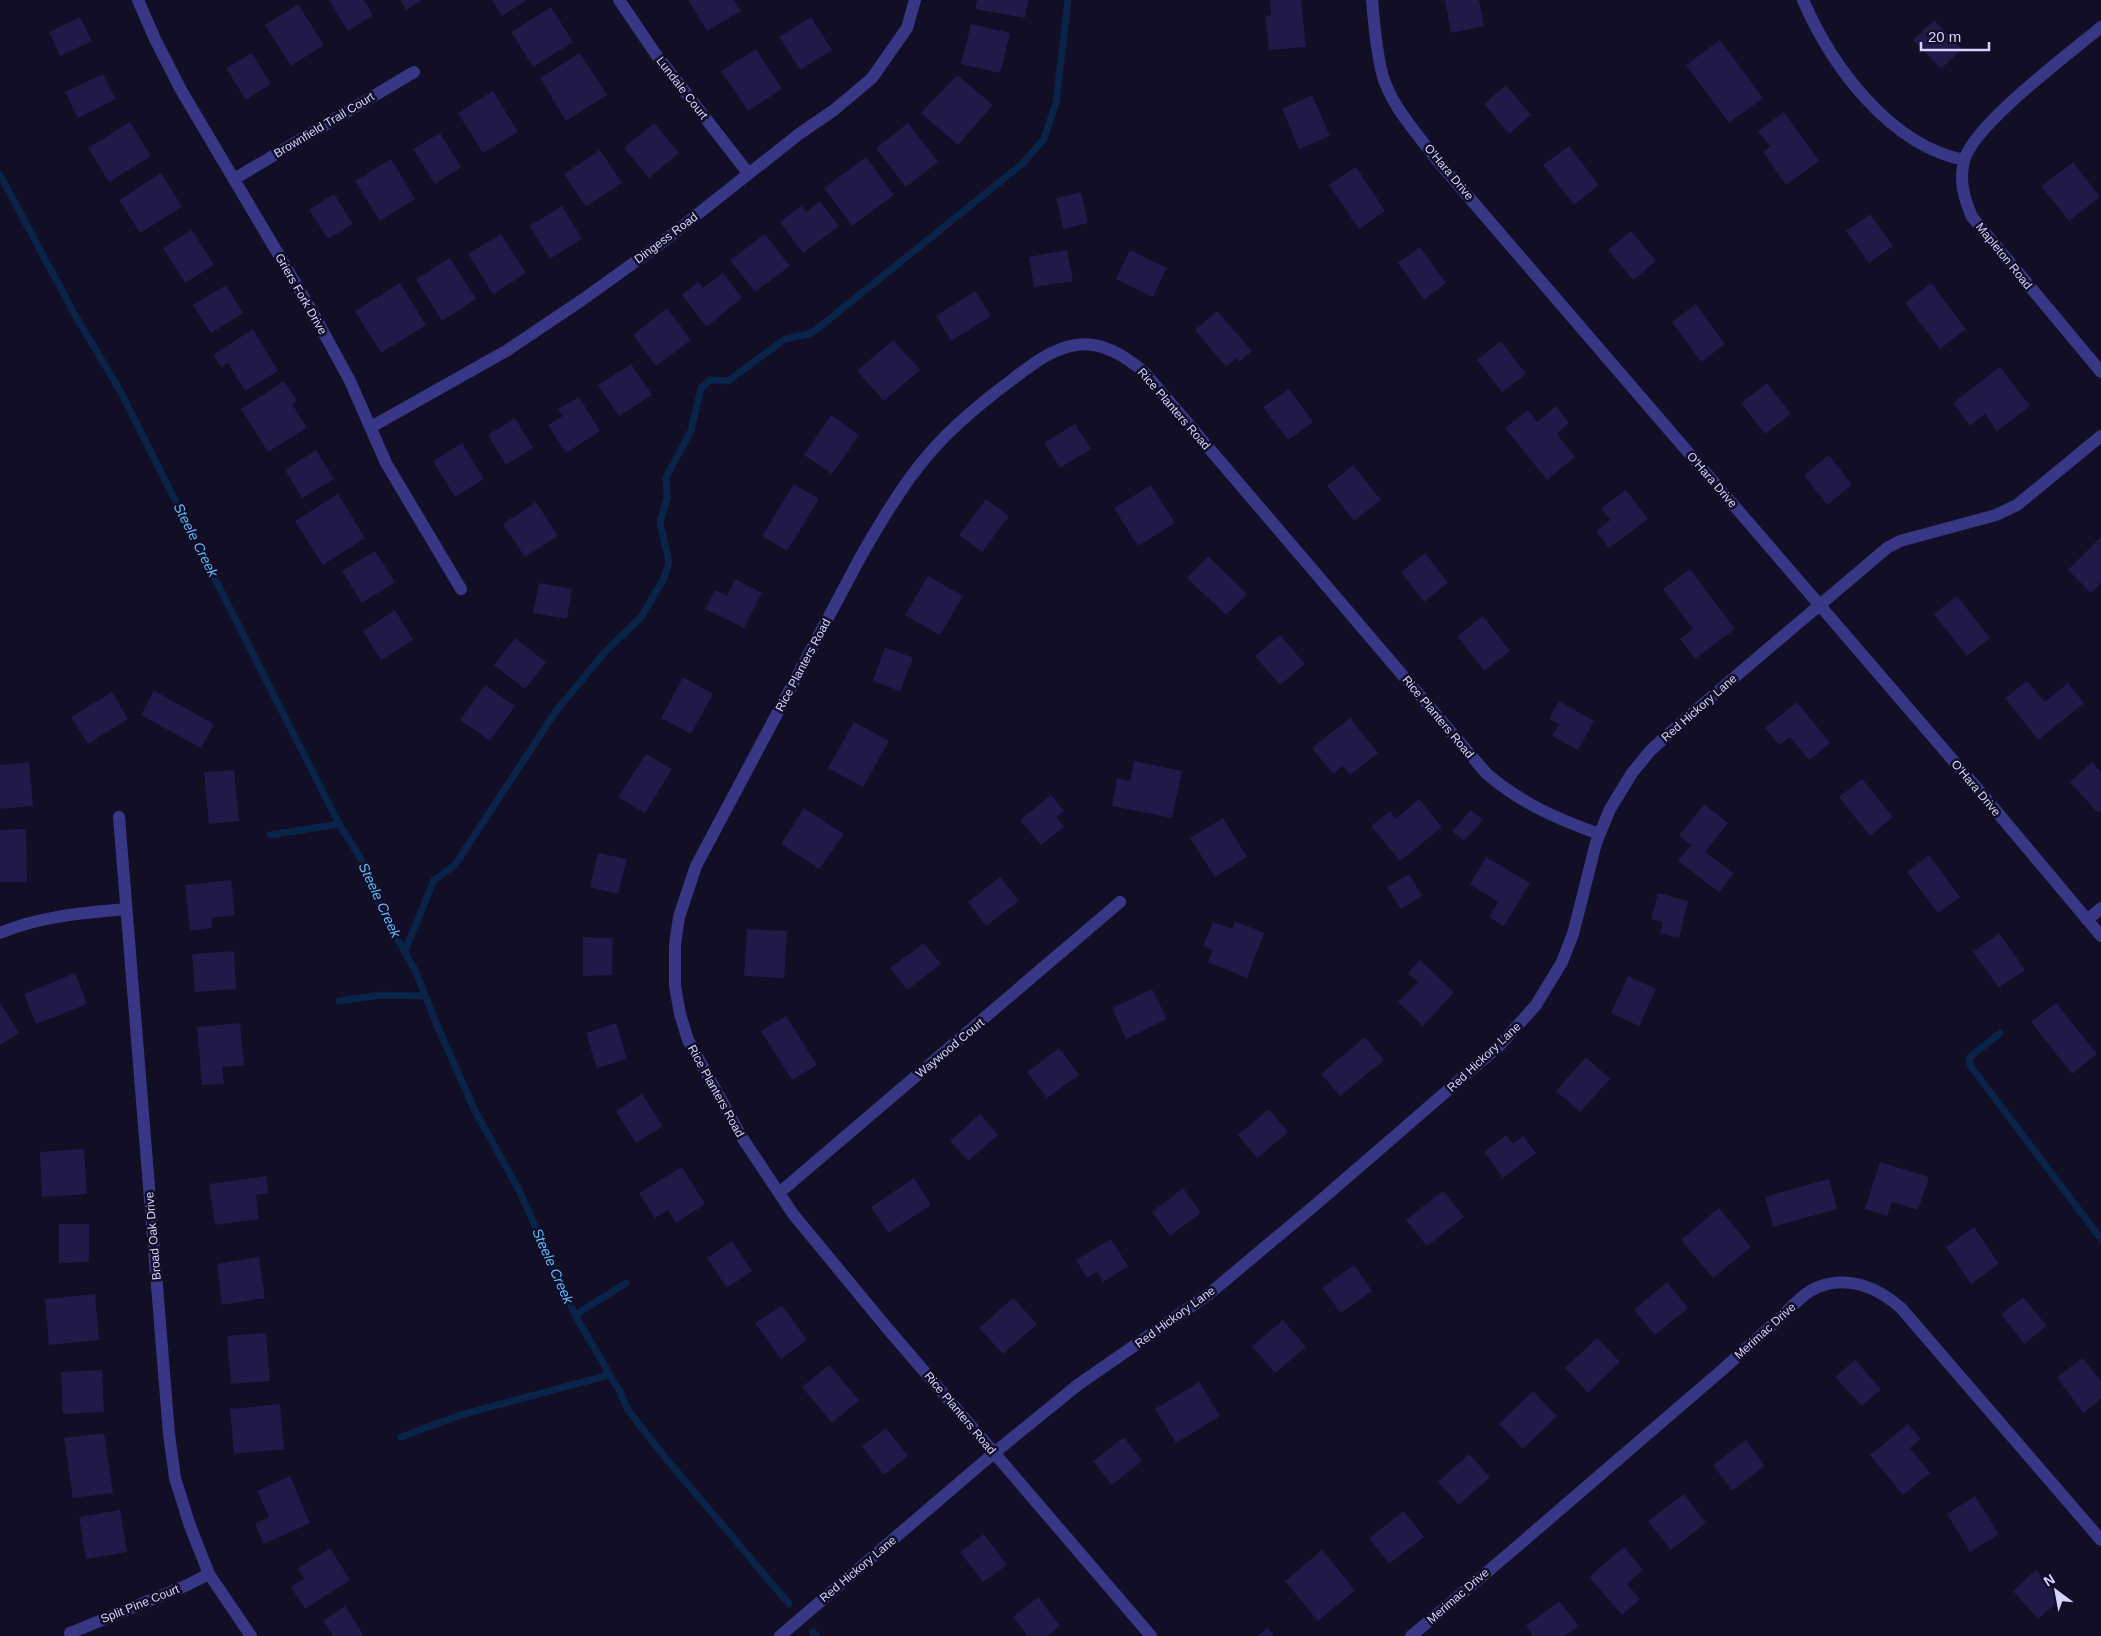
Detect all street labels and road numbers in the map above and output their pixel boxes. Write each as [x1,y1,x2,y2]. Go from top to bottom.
street label: Lundale Court [653,54,711,123]
street label: Brownfield Trail Court [271,89,377,161]
street label: O'Hara Drive [1421,141,1477,203]
street label: Dingess Road [632,210,700,266]
street label: Mapleton Road [1973,220,2035,292]
street label: Griers Fork Drive [272,251,330,337]
street label: Rice Planters Road [1135,365,1213,453]
street label: O'Hara Drive [1684,449,1740,511]
street label: Rice Planters Road [773,616,833,714]
street label: Red Hickory Lane [1658,671,1740,745]
street label: Rice Planters Road [1399,673,1477,761]
street label: O'Hara Drive [1948,757,2004,819]
street label: Waywood Court [913,1015,988,1081]
street label: Red Hickory Lane [1444,1019,1524,1095]
street label: Rice Planters Road [685,1042,747,1140]
street label: Broad Oak Drive [142,1191,164,1281]
street label: Red Hickory Lane [1132,1283,1218,1351]
street label: Merimac Drive [1732,1300,1799,1362]
street label: Rice Planters Road [921,1369,999,1457]
street label: Red Hickory Lane [817,1533,899,1605]
street label: Merimac Drive [1424,1565,1492,1627]
street label: Split Pine Court [99,1582,182,1626]

